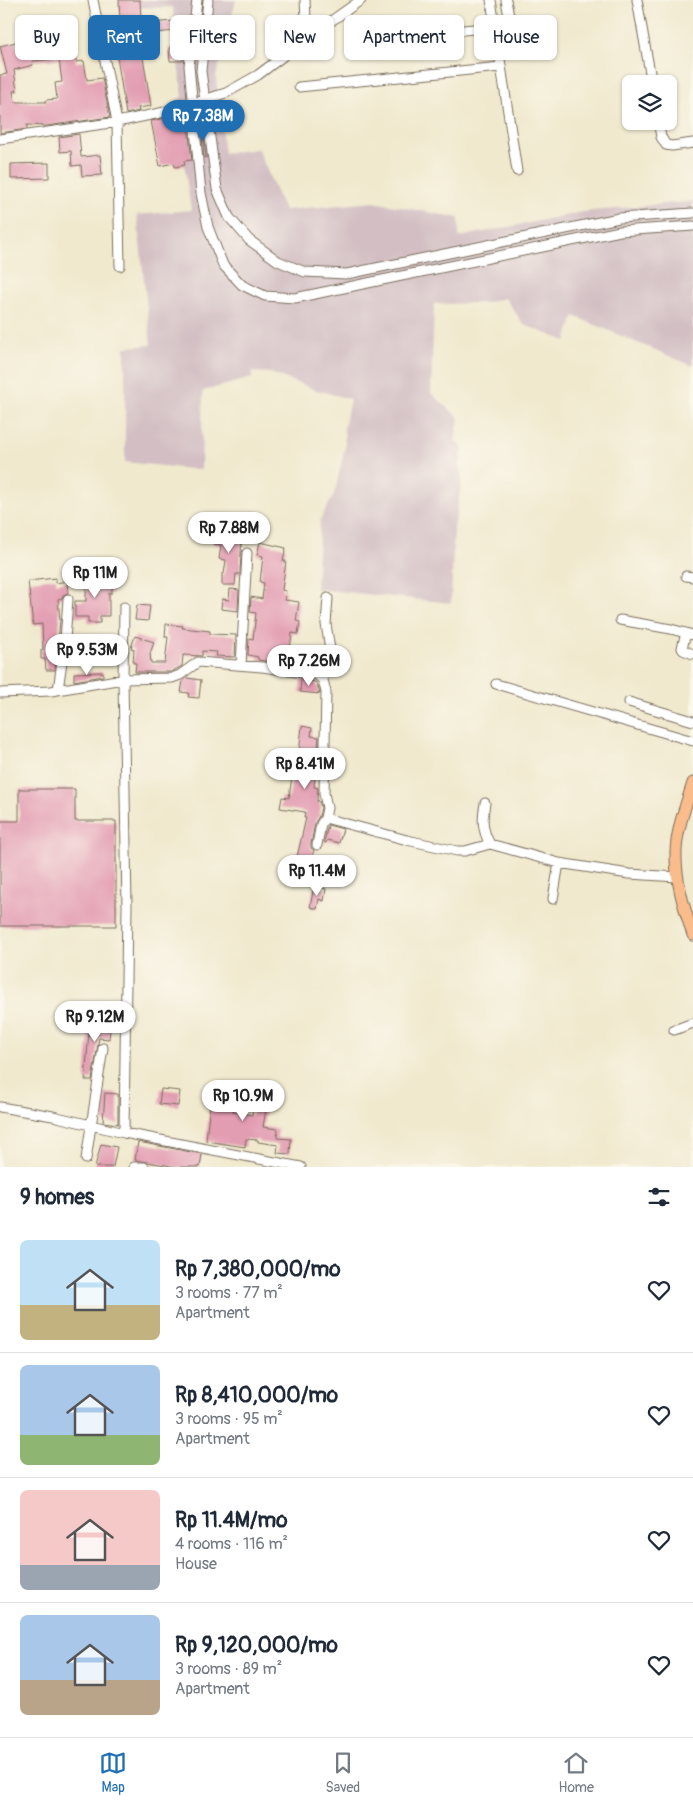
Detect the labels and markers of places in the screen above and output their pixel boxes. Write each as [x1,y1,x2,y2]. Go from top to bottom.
pin: Rp 7.38M [151,100,255,142]
pin: Rp 7.88M [177,512,281,554]
pin: Rp 11M [54,556,136,599]
pin: Rp 9.53M [35,634,139,676]
pin: Rp 7.26M [257,644,361,687]
pin: Rp 8.41M [253,748,357,790]
pin: Rp 11.4M [265,854,369,897]
pin: Rp 9.12M [43,1000,147,1043]
pin: Rp 10.9M [191,1080,295,1122]

